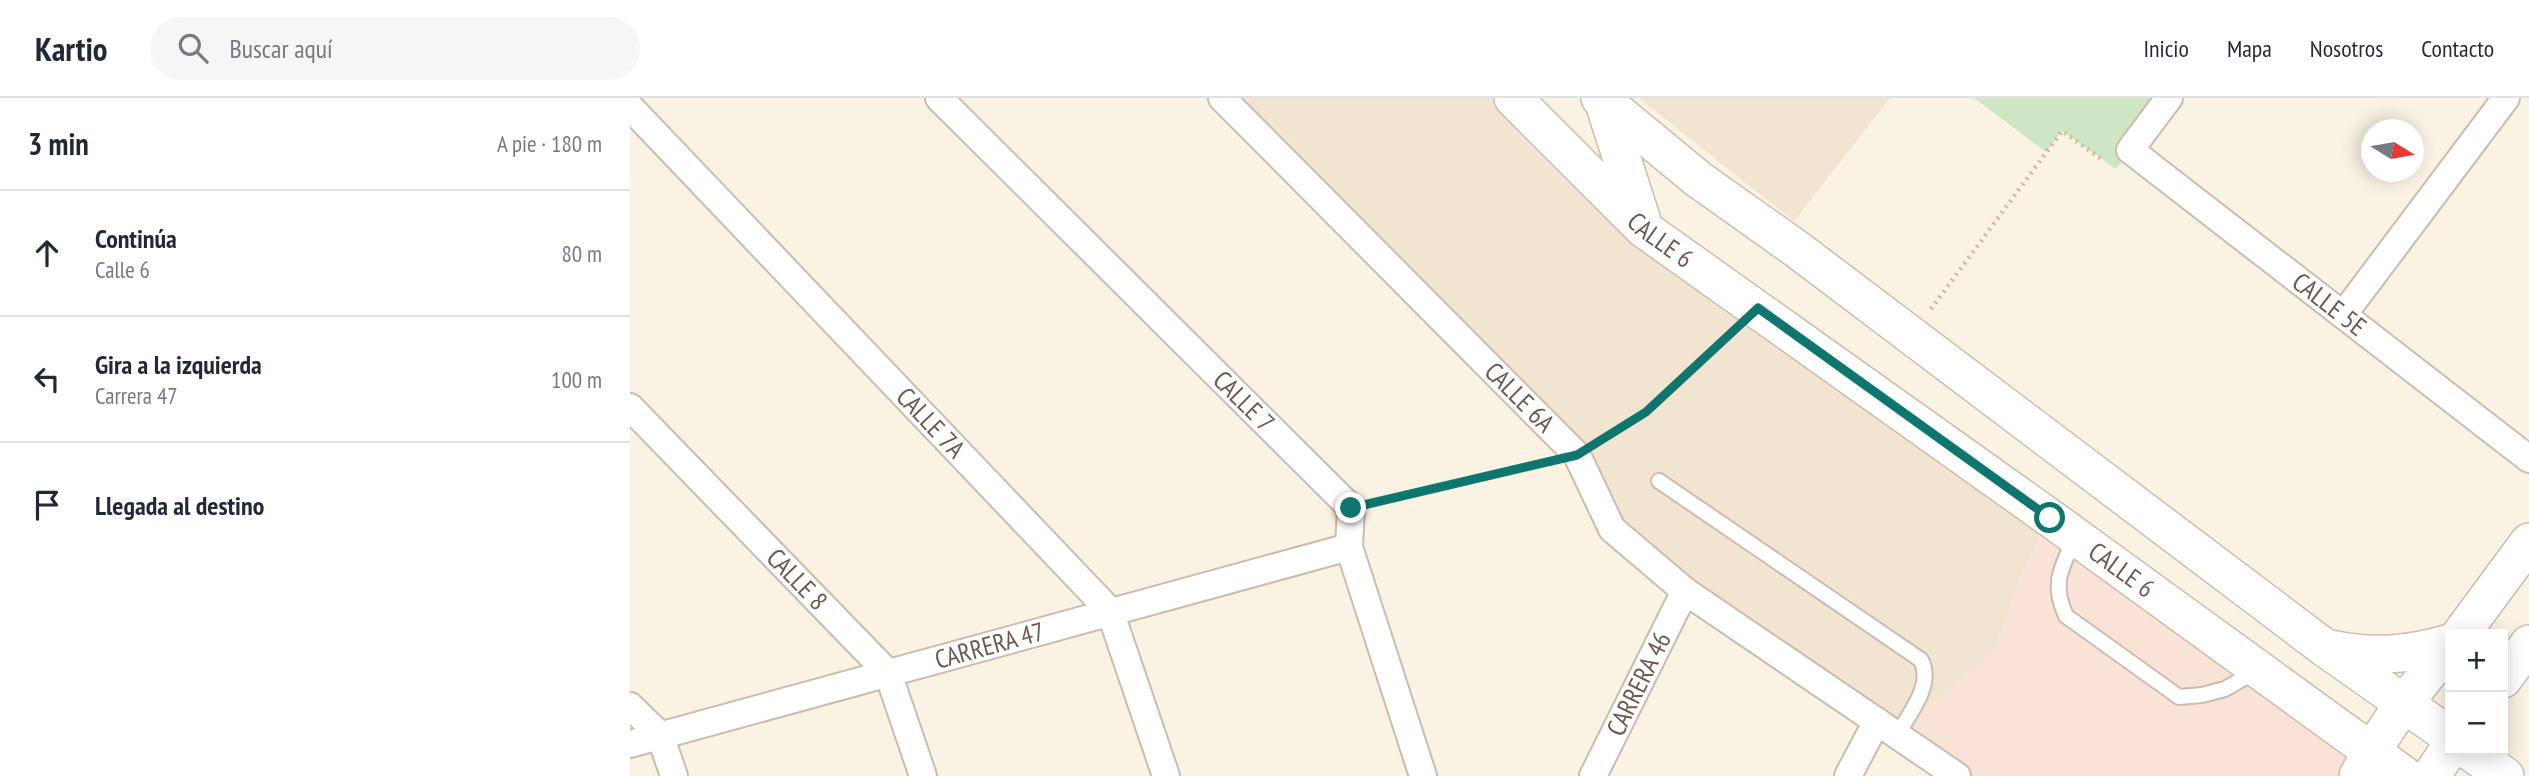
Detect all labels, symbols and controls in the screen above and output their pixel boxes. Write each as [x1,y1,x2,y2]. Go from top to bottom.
search box [150,17,640,80]
text: Kartio [35,27,108,70]
icon: search [174,29,212,67]
text: Buscar aquí [230,32,333,65]
text: Inicio [2143,33,2189,64]
text: Mapa [2227,33,2272,64]
text: Nosotros [2310,33,2383,64]
text: Contacto [2421,33,2494,64]
north arrow [2361,119,2424,182]
text: 3 min [28,124,89,163]
text: A pie · 180 m [497,129,602,158]
street label: CALLE 6 [1621,205,1700,275]
text: Continúa [95,222,177,255]
icon: ahead [28,234,66,272]
text: 80 m [561,239,602,268]
text: Calle 6 [95,255,150,284]
street label: CALLE 5E [2286,265,2373,343]
text: Gira a la izquierda [95,348,262,381]
street label: CALLE 6A [1478,355,1562,439]
icon: left [28,360,66,398]
street label: CALLE 7 [1206,363,1282,439]
text: 100 m [551,365,602,394]
street label: CALLE 7A [890,380,973,465]
text: Carrera 47 [95,381,178,410]
icon: arrive [28,486,66,524]
text: Llegada al destino [95,489,264,522]
route end [1335,492,1366,523]
route start [2034,502,2065,533]
street label: CALLE 6 [2082,535,2161,605]
street label: CALLE 8 [760,541,835,617]
street label: CARRERA 47 [931,614,1048,676]
street label: CARRERA 46 [1599,626,1678,741]
map controls [2445,629,2508,755]
button: + [2445,629,2508,692]
button: − [2445,692,2508,755]

